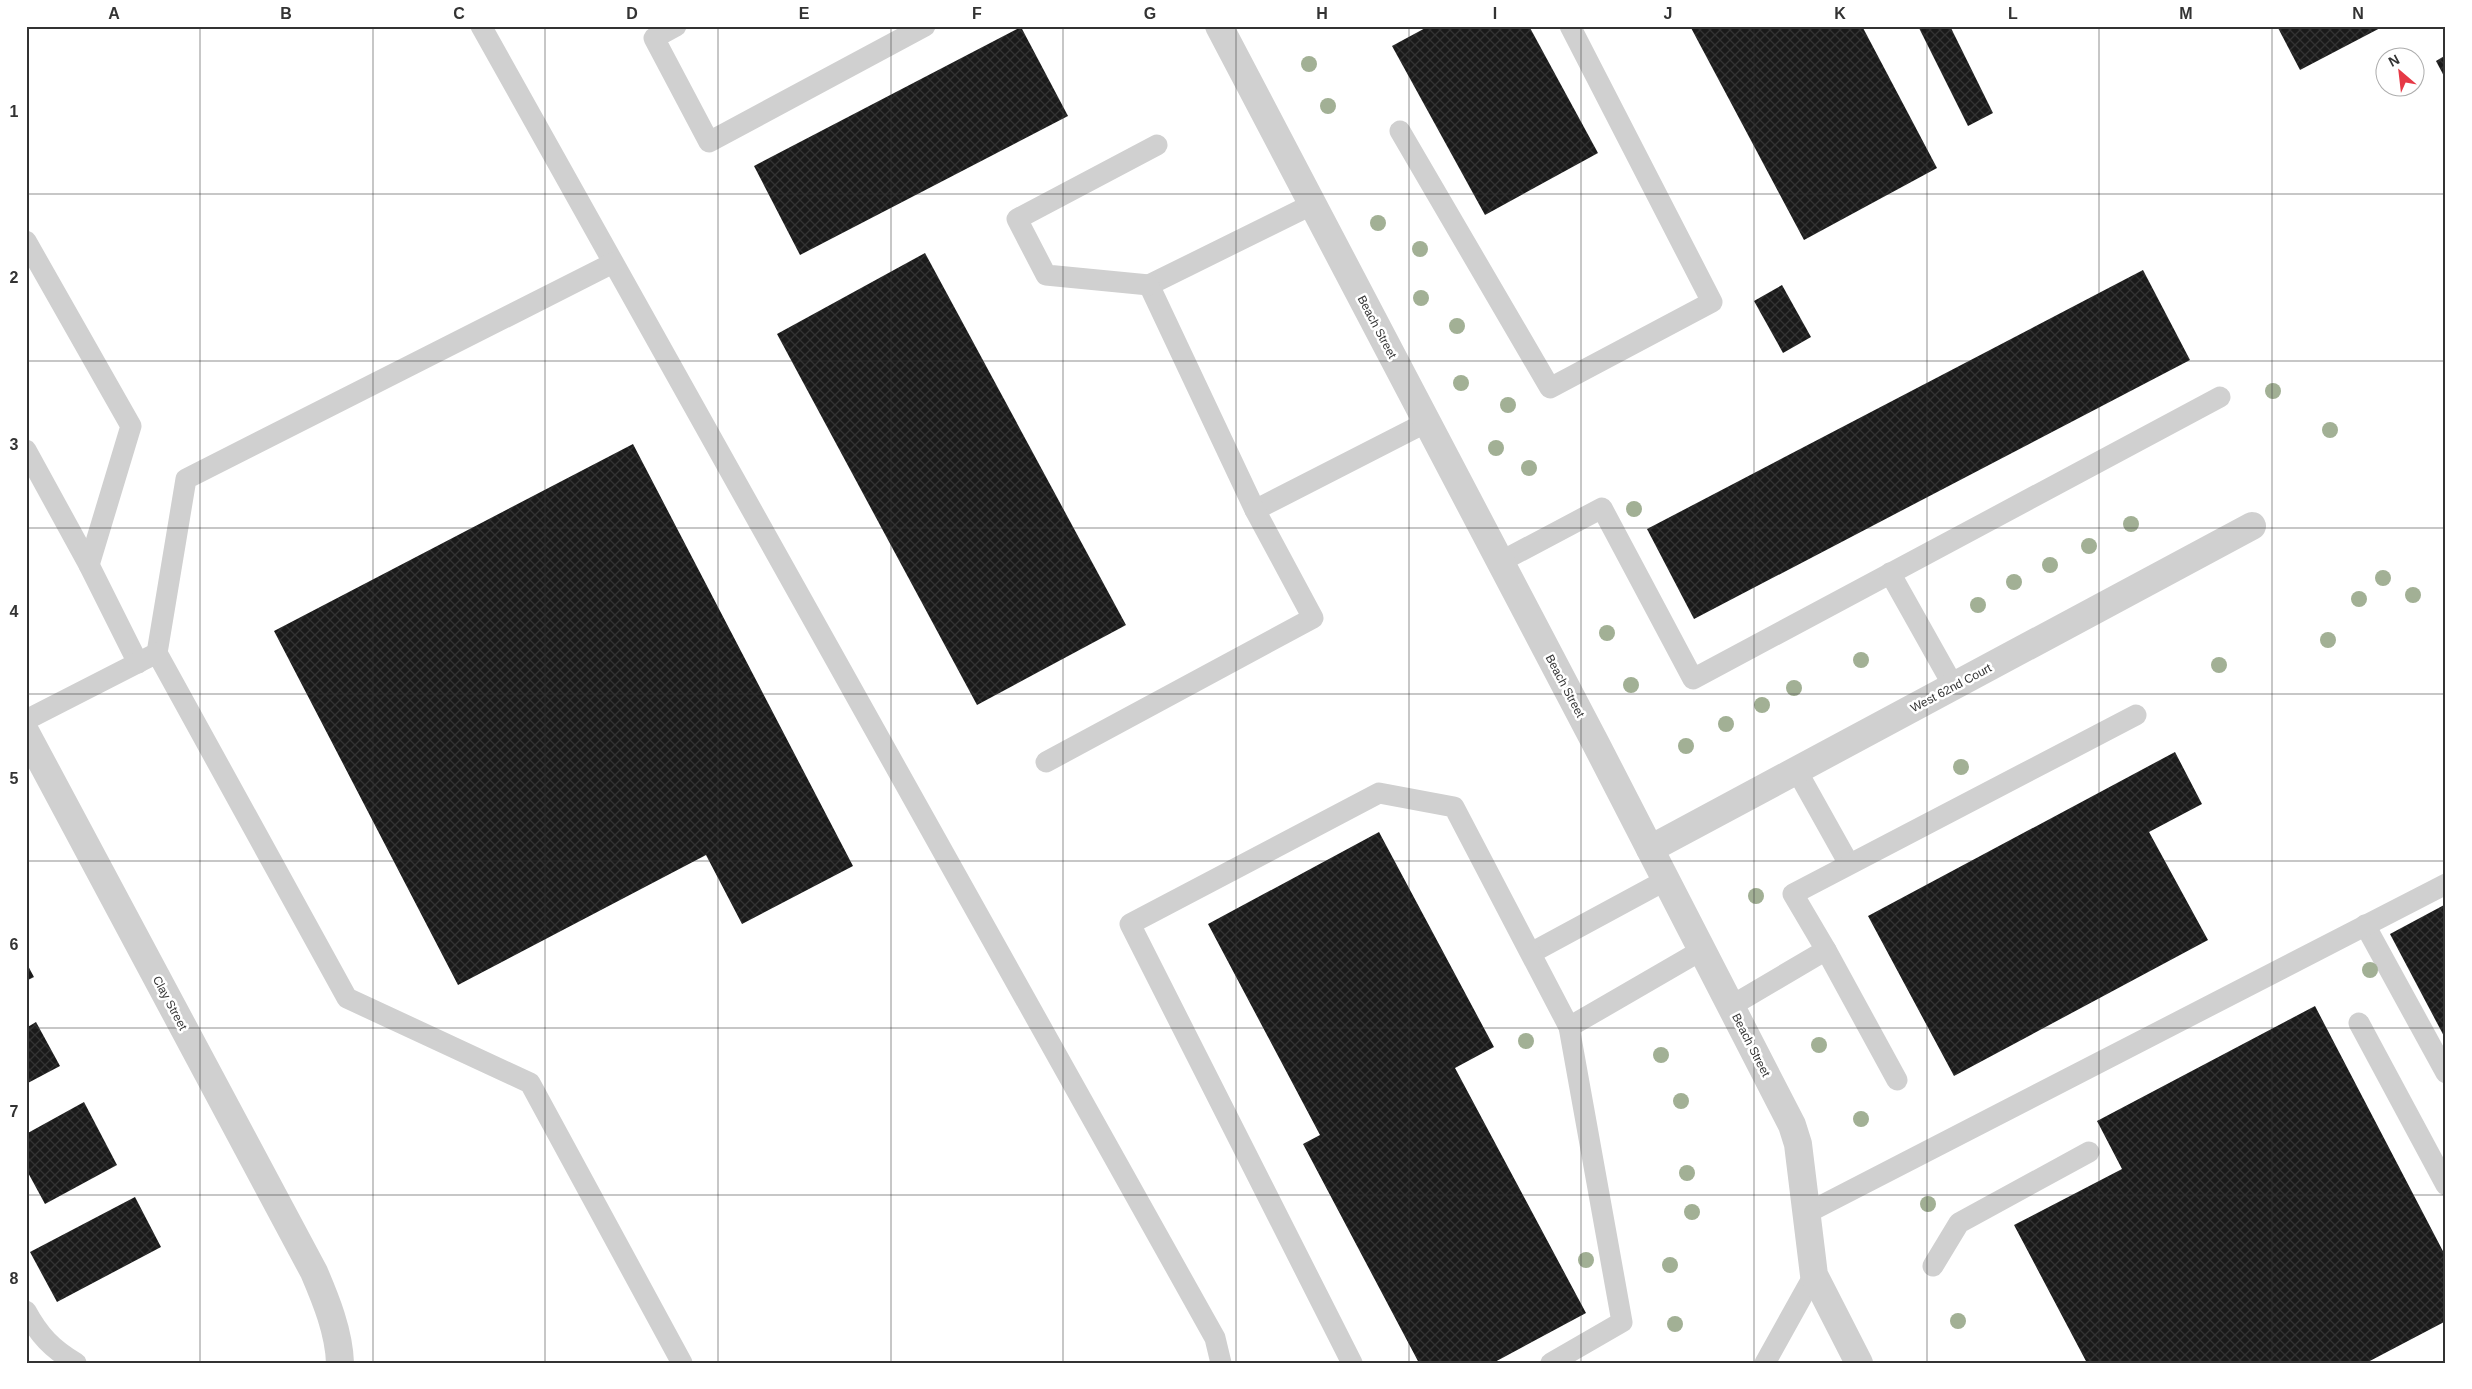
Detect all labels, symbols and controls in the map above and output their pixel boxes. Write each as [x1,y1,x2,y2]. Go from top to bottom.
text: A [108,5,120,22]
text: B [280,5,292,22]
text: C [453,5,465,22]
text: D [626,5,638,22]
text: E [799,5,810,22]
text: F [972,5,982,22]
text: G [1144,5,1156,22]
text: H [1316,5,1328,22]
text: I [1493,5,1497,22]
text: J [1664,5,1672,22]
text: K [1834,5,1846,22]
text: L [2008,5,2018,22]
text: M [2179,5,2193,22]
text: N [2352,5,2364,22]
north arrow [2374,48,2424,98]
text: N [2386,51,2402,70]
text: 1 [10,103,19,120]
text: 2 [10,269,19,286]
street label: Beach Street [1355,293,1400,362]
text: 3 [10,436,19,453]
text: 4 [10,603,19,620]
street label: Beach Street [1543,652,1588,721]
street label: West 62nd Court [1908,660,1995,715]
text: 5 [10,770,19,787]
text: 6 [10,936,19,953]
street label: Clay Street [150,974,190,1033]
street label: Beach Street [1729,1011,1773,1080]
text: 7 [10,1103,19,1120]
text: 8 [10,1270,19,1287]

